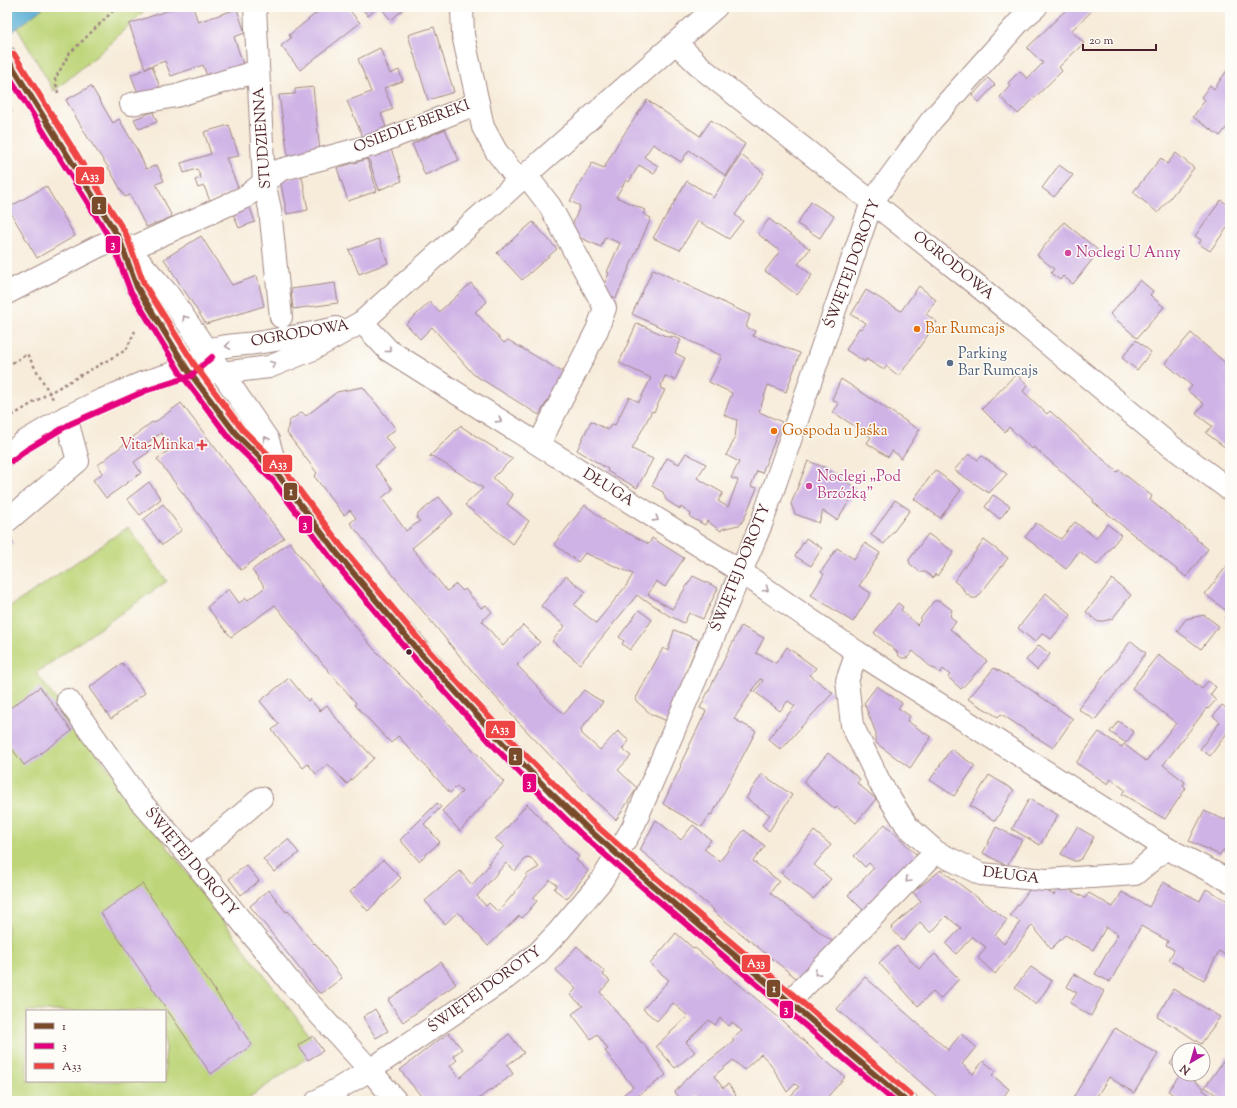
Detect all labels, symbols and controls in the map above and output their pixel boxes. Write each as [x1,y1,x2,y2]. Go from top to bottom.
scale bar [1083,26,1156,52]
text: 20 m [1089,32,1114,50]
street label: STUDZIENNA [249,86,277,190]
street label: OSIEDLE BEREKI [351,95,473,159]
line badge: A33 [75,166,105,185]
text: A33 [80,169,99,185]
line badge: 1 [91,196,107,215]
street label: ŚWIĘTEJ DOROTY [818,196,886,331]
text: 1 [96,198,101,214]
street label: OGRODOWA [908,227,998,305]
line badge: 3 [105,235,121,254]
text: 3 [111,237,116,253]
place label: Noclegi U Anny [1076,243,1181,264]
marker: Noclegi U Anny [1063,248,1073,258]
one-way arrow [182,315,190,322]
street label: OGRODOWA [249,315,351,353]
place label: Bar Rumcajs [925,319,1005,340]
marker: Bar Rumcajs [912,324,922,334]
one-way arrow [225,341,231,350]
place label: Parking Bar Rumcajs [958,344,1038,382]
one-way arrow [385,346,392,353]
marker: Parking Bar Rumcajs [945,358,955,368]
one-way arrow [270,361,277,369]
one-way arrow [495,415,502,422]
place label: Gospoda u Jaśka [782,421,888,442]
marker: Gospoda u Jaśka [769,426,779,436]
place label: Vita-Minka [120,435,194,456]
one-way arrow [263,436,271,443]
marker: Vita-Minka [197,440,207,450]
line badge: A33 [262,454,293,473]
text: A33 [268,457,287,473]
street label: DŁUGA [578,464,638,512]
place label: Noclegi „Pod Brzózką” [817,467,901,505]
marker: Noclegi „Pod Brzózką” [804,481,814,491]
line badge: 1 [283,482,298,501]
text: 1 [288,484,293,500]
street label: ŚWIĘTEJ DOROTY [704,500,776,635]
one-way arrow [652,514,659,521]
line badge: 3 [298,515,313,534]
text: 3 [303,517,308,533]
one-way arrow [761,584,768,591]
unlabelled marker [404,647,414,657]
line badge: A33 [485,720,516,739]
text: A33 [490,722,509,738]
line badge: 1 [508,747,523,766]
text: 1 [512,749,517,765]
line badge: 3 [522,773,537,793]
text: 3 [527,776,532,792]
street label: ŚWIĘTEJ DOROTY [139,802,244,921]
street label: DŁUGA [981,862,1041,890]
one-way arrow [905,875,913,883]
street label: ŚWIĘTEJ DOROTY [423,940,546,1038]
line badge: A33 [741,954,771,973]
text: A33 [746,956,765,972]
one-way arrow [814,968,822,976]
line badge: 1 [766,979,781,998]
text: 1 [771,981,776,997]
line badge: 3 [779,1000,794,1019]
text: 3 [784,1002,789,1018]
legend [26,1010,166,1082]
text: 1 [62,1018,66,1036]
text: 3 [62,1038,67,1056]
north arrow [1171,1042,1211,1082]
text: A33 [62,1058,82,1076]
text: N [1177,1060,1195,1079]

